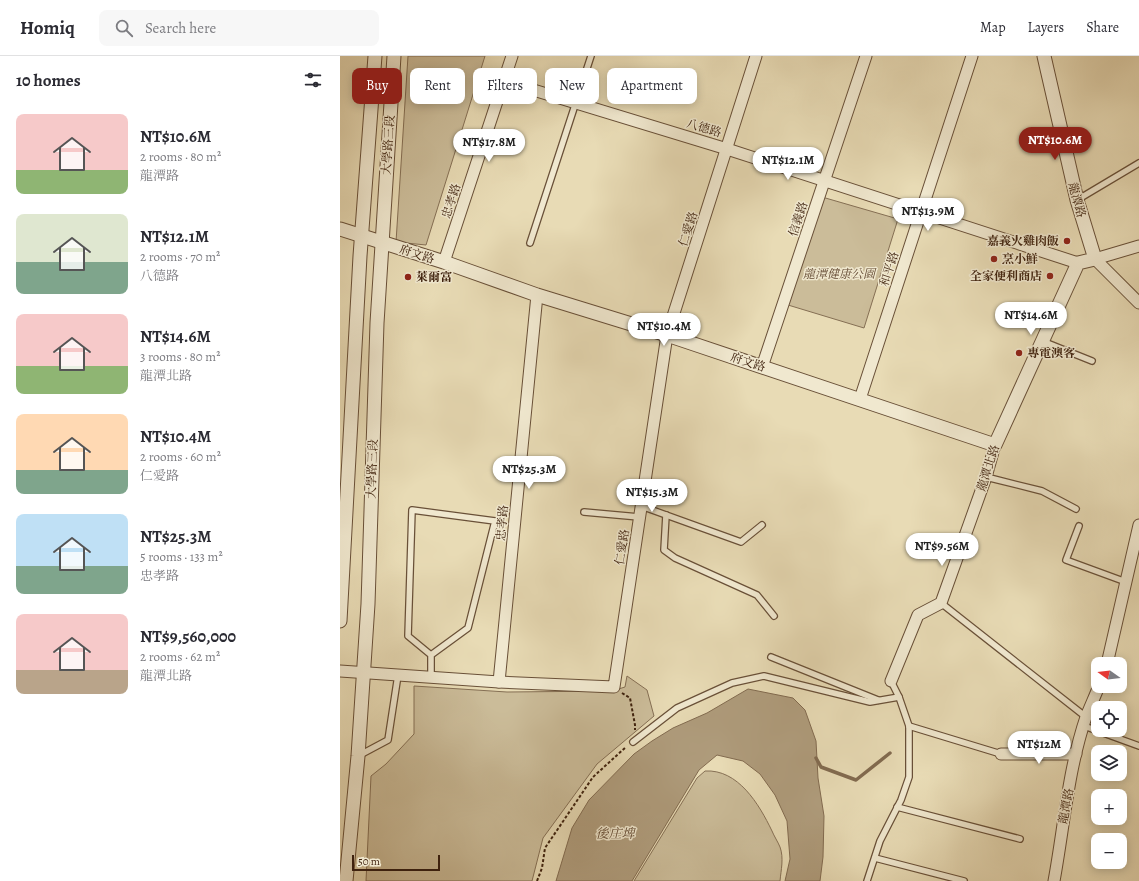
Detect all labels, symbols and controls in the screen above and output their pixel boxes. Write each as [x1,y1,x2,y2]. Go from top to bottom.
search box [99,10,379,46]
text: Homiq [20,15,75,41]
icon: search [113,17,135,39]
text: Search here [145,18,216,38]
text: Map [980,18,1006,37]
text: Layers [1028,18,1064,37]
text: Share [1086,18,1119,37]
chip: Buy [352,68,402,104]
chip: Rent [410,68,465,104]
chip: Filters [473,68,537,104]
chip: New [545,68,599,104]
chip: Apartment [607,68,697,104]
text: 10 homes [16,69,81,92]
icon: filters [302,69,324,91]
street label: 大學路三段 [378,115,398,175]
street label: 八德路 [684,115,724,141]
text: NT$10.6M [140,125,211,148]
pin: NT$10.6M [1014,127,1096,161]
pin: NT$17.8M [448,129,530,163]
icon: home [48,130,96,178]
text: NT$10.6M [1028,131,1082,148]
text: NT$17.8M [462,133,516,150]
pin: NT$12.1M [747,147,829,181]
text: 2 rooms · 80 m² [140,148,221,165]
text: NT$12.1M [762,151,814,168]
text: 龍潭路 [140,167,179,184]
street label: 忠孝路 [438,181,464,221]
street label: 龍潭路 [1065,181,1089,219]
pin: NT$13.9M [887,198,969,232]
street label: 信義路 [785,199,811,239]
text: NT$13.9M [901,202,955,219]
street label: 仁愛路 [675,209,701,249]
text: NT$12.1M [140,225,209,248]
icon: home [48,230,96,278]
place label: 嘉義火雞肉飯 [987,233,1059,249]
marker: 嘉義火雞肉飯 [1062,236,1072,246]
street label: 府文路 [397,241,437,267]
text: 2 rooms · 70 m² [140,248,220,265]
street label: 和平路 [876,249,902,289]
place label: 烹小鮮 [1002,251,1038,267]
marker: 烹小鮮 [989,254,999,264]
park label: 龍潭健康公園 [803,266,877,282]
text: 八德路 [140,267,179,284]
place label: 全家便利商店 [970,268,1042,284]
place label: 萊爾富 [416,269,452,285]
marker: 全家便利商店 [1045,271,1055,281]
marker: 萊爾富 [403,272,413,282]
pin: NT$14.6M [990,302,1072,336]
text: NT$14.6M [1004,306,1058,323]
pin: NT$10.4M [623,313,705,347]
text: NT$10.4M [637,317,691,334]
text: NT$14.6M [140,325,211,348]
icon: home [48,330,96,378]
place label: 專電澳客 [1027,345,1075,361]
text: 3 rooms · 80 m² [140,348,220,365]
marker: 專電澳客 [1014,348,1024,358]
street label: 府文路 [728,349,768,375]
text: 龍潭北路 [140,367,192,384]
text: NT$10.4M [140,425,211,448]
icon: home [48,430,96,478]
street label: 大學路三段 [363,439,381,499]
street label: 龍潭北路 [973,443,1003,493]
text: 2 rooms · 60 m² [140,448,221,465]
pin: NT$25.3M [488,456,570,490]
text: NT$25.3M [502,460,556,477]
text: 仁愛路 [140,467,179,484]
pin: NT$15.3M [611,479,693,513]
text: NT$15.3M [625,483,679,500]
street label: 忠孝路 [492,504,512,542]
text: NT$25.3M [140,525,212,548]
street label: 仁愛路 [611,528,633,566]
icon: home [48,530,96,578]
pin: NT$9.56M [901,533,983,567]
text: NT$9.56M [915,537,969,554]
text: 5 rooms · 133 m² [140,548,223,565]
text: 忠孝路 [140,567,179,584]
text: NT$9,560,000 [140,625,236,648]
icon: home [48,630,96,678]
text: 2 rooms · 62 m² [140,648,220,665]
north arrow [1091,657,1127,693]
map controls [1091,657,1127,869]
text: 龍潭北路 [140,667,192,684]
button: locate [1091,701,1127,737]
pin: NT$12M [1006,731,1072,765]
text: NT$12M [1017,735,1061,752]
button: layers [1091,745,1127,781]
street label: 龍潭路 [1055,787,1077,825]
button: + [1091,789,1127,825]
water label: 後庄埤 [595,825,636,842]
button: − [1091,833,1127,869]
scale bar [352,853,440,872]
text: 50 m [358,854,380,869]

